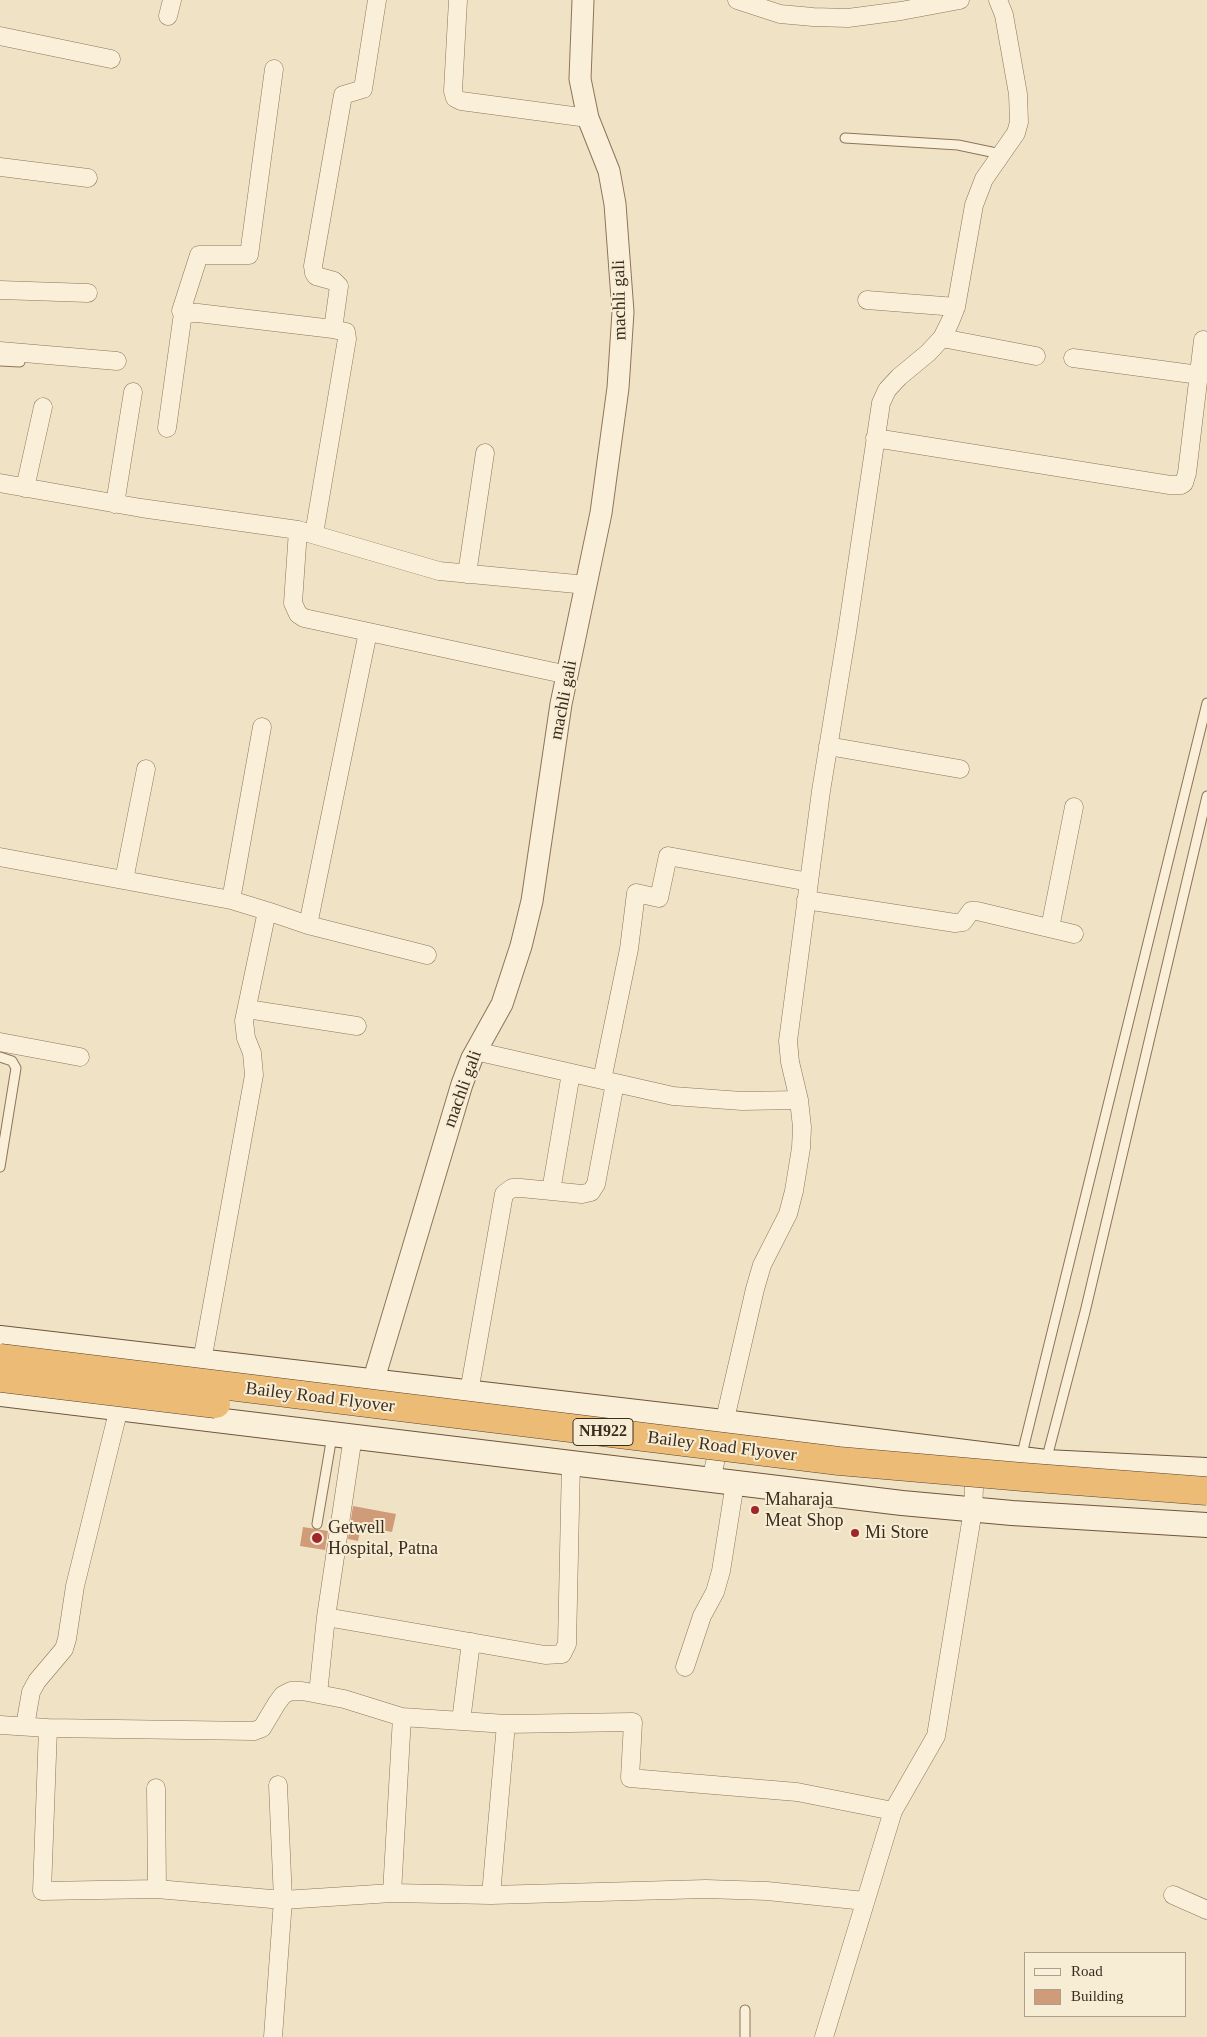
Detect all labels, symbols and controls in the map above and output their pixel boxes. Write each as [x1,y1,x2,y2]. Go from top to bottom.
street label: machli gali [608,260,632,340]
street label: machli gali [546,658,582,742]
street label: machli gali [439,1047,487,1131]
street label: Bailey Road Flyover [244,1378,396,1418]
road number: NH922 [573,1418,633,1445]
street label: Bailey Road Flyover [646,1427,798,1467]
place label: Maharaja Meat Shop [765,1489,843,1532]
marker: Maharaja Meat Shop [749,1504,761,1516]
place label: Getwell Hospital, Patna [328,1517,438,1560]
place label: Mi Store [865,1522,929,1544]
marker: Mi Store [849,1527,861,1539]
marker: Getwell Hospital, Patna [310,1531,324,1545]
legend [1024,1952,1187,2017]
text: Road [1071,1963,1103,1979]
text: Building [1071,1988,1124,2004]

